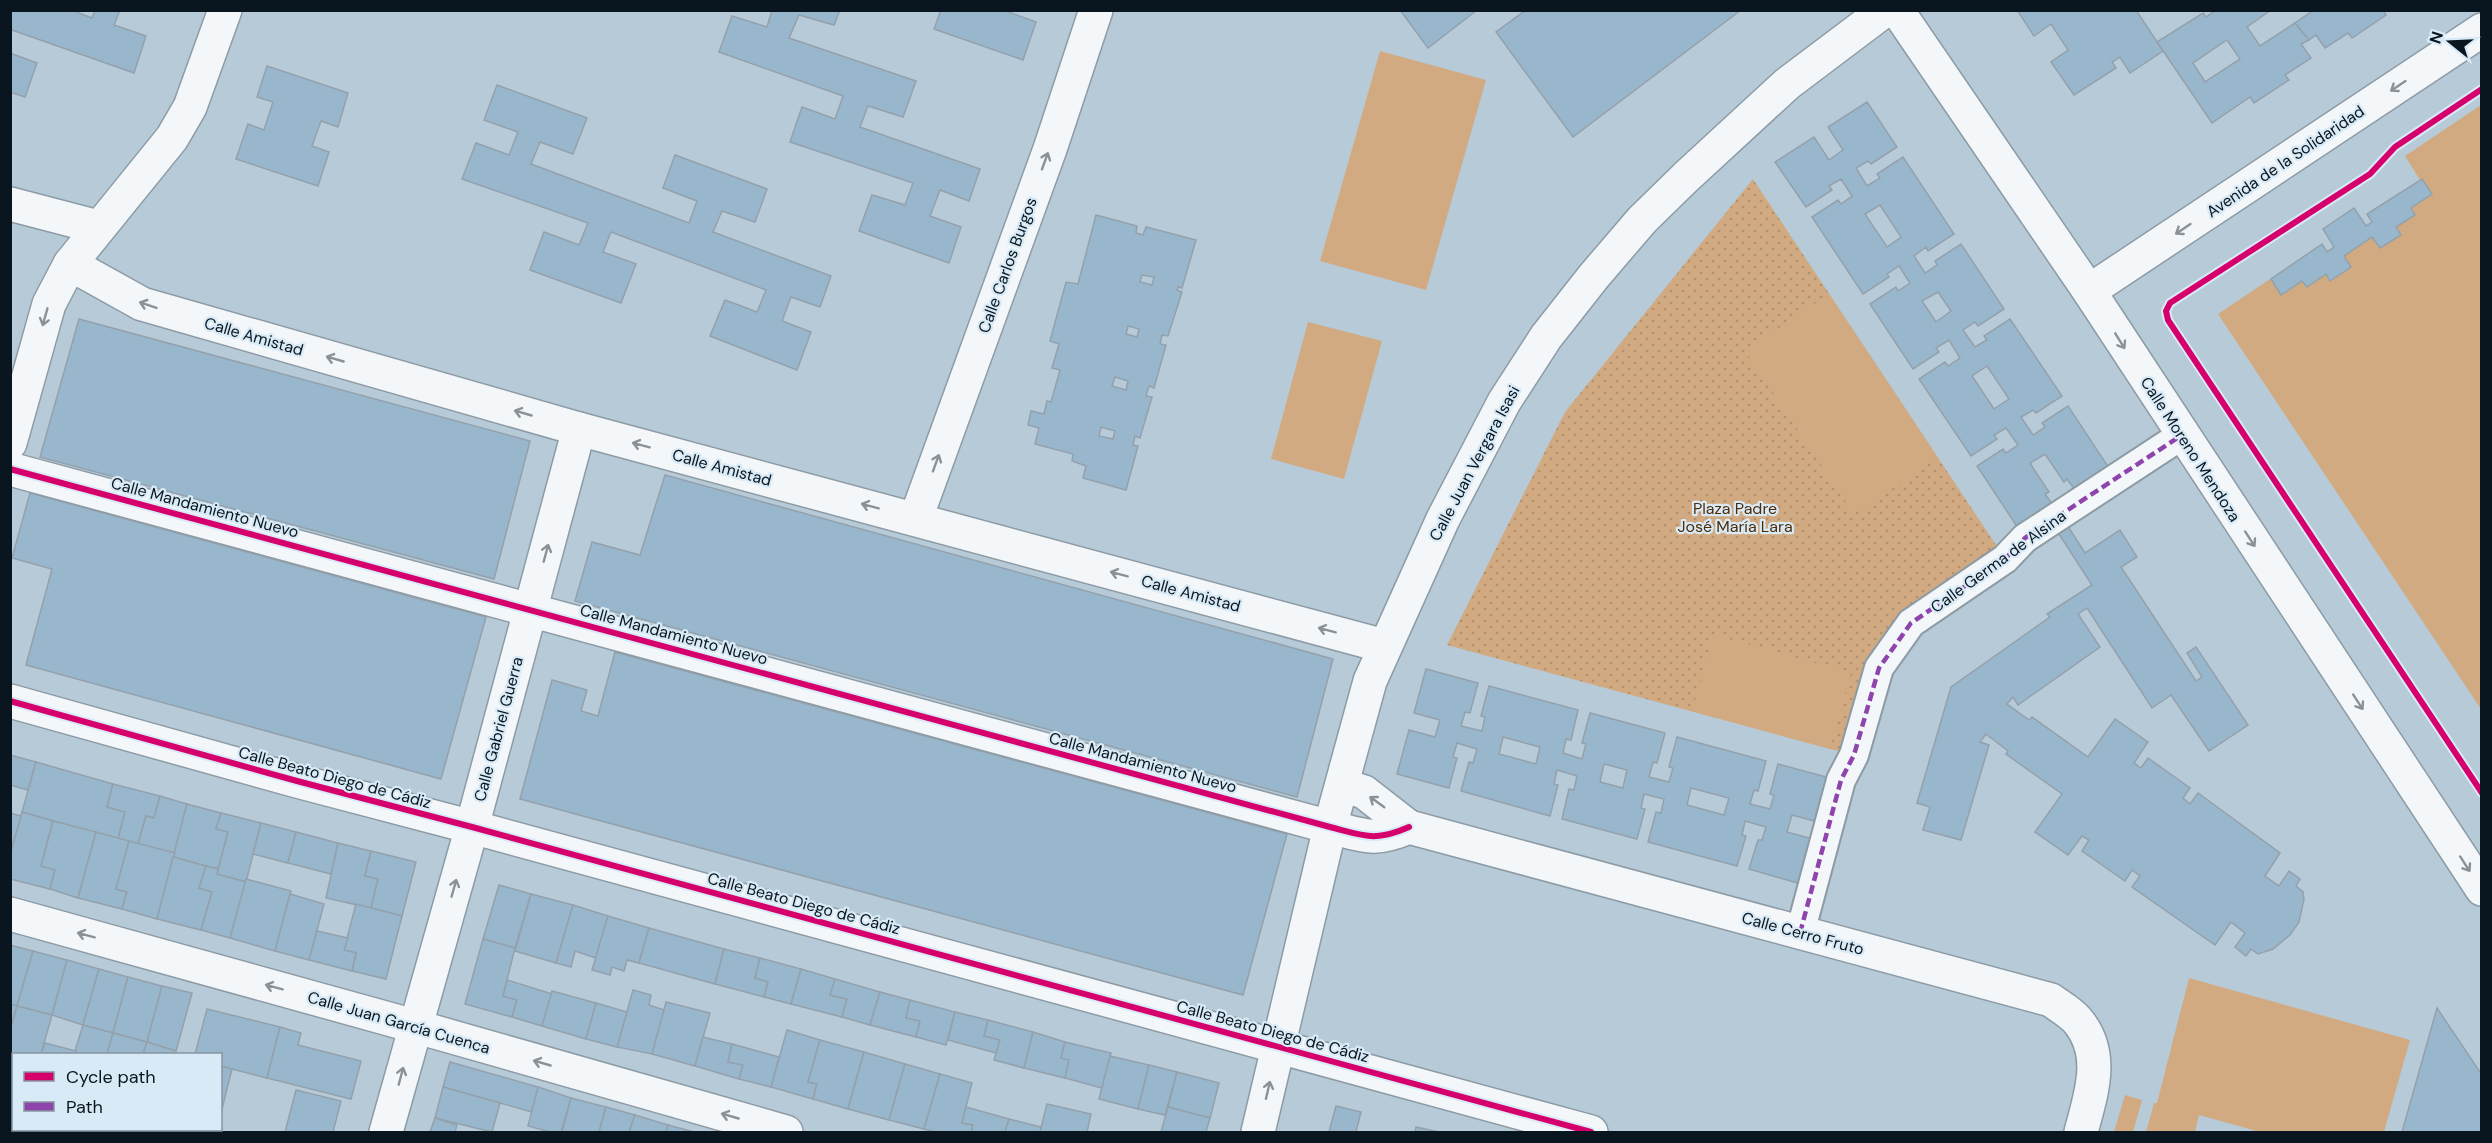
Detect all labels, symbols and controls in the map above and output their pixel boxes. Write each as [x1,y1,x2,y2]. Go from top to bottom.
north arrow [2420,12,2480,72]
text: N [2424,29,2448,46]
one-way arrow [2390,80,2407,92]
street label: Avenida de la Solidaridad [2202,101,2368,222]
one-way arrow [1040,153,1051,171]
street label: Calle Carlos Burgos [973,194,1042,336]
one-way arrow [2175,223,2192,235]
one-way arrow [139,299,158,310]
one-way arrow [39,307,51,326]
street label: Calle Amistad [202,312,306,361]
one-way arrow [2115,332,2127,349]
one-way arrow [326,353,345,364]
street label: Calle Moreno Mendoza [2136,373,2245,526]
street label: Calle Juan Vergara Isasi [1424,382,1524,545]
one-way arrow [513,407,532,418]
one-way arrow [632,439,651,451]
street label: Calle Amistad [670,444,774,491]
one-way arrow [931,454,942,473]
street label: Calle Mandamiento Nuevo [109,472,301,543]
park label: Plaza Padre José María Lara [1677,498,1793,537]
one-way arrow [861,500,880,511]
street label: Calle Germa de Alsina [1926,505,2070,618]
one-way arrow [2245,530,2257,547]
one-way arrow [541,543,552,562]
one-way arrow [1110,567,1129,579]
street label: Calle Amistad [1139,570,1243,617]
street label: Calle Mandamiento Nuevo [578,599,770,670]
one-way arrow [1318,624,1337,636]
street label: Calle Gabriel Guerra [469,654,528,804]
one-way arrow [2352,693,2364,709]
street label: Calle Mandamiento Nuevo [1047,727,1239,798]
street label: Calle Beato Diego de Cádiz [236,742,434,813]
one-way arrow [1370,796,1386,808]
one-way arrow [2459,856,2472,873]
street label: Calle Beato Diego de Cádiz [705,868,903,939]
one-way arrow [449,879,460,898]
street label: Calle Cerro Fruto [1739,907,1866,960]
one-way arrow [77,929,96,940]
one-way arrow [264,981,283,992]
street label: Calle Juan García Cuenca [305,986,493,1059]
street label: Calle Beato Diego de Cádiz [1174,996,1372,1067]
legend [12,1053,222,1131]
one-way arrow [533,1057,552,1068]
text: Cycle path [66,1065,156,1089]
one-way arrow [396,1067,407,1086]
one-way arrow [1263,1080,1275,1099]
text: Path [66,1095,103,1119]
one-way arrow [721,1110,740,1121]

